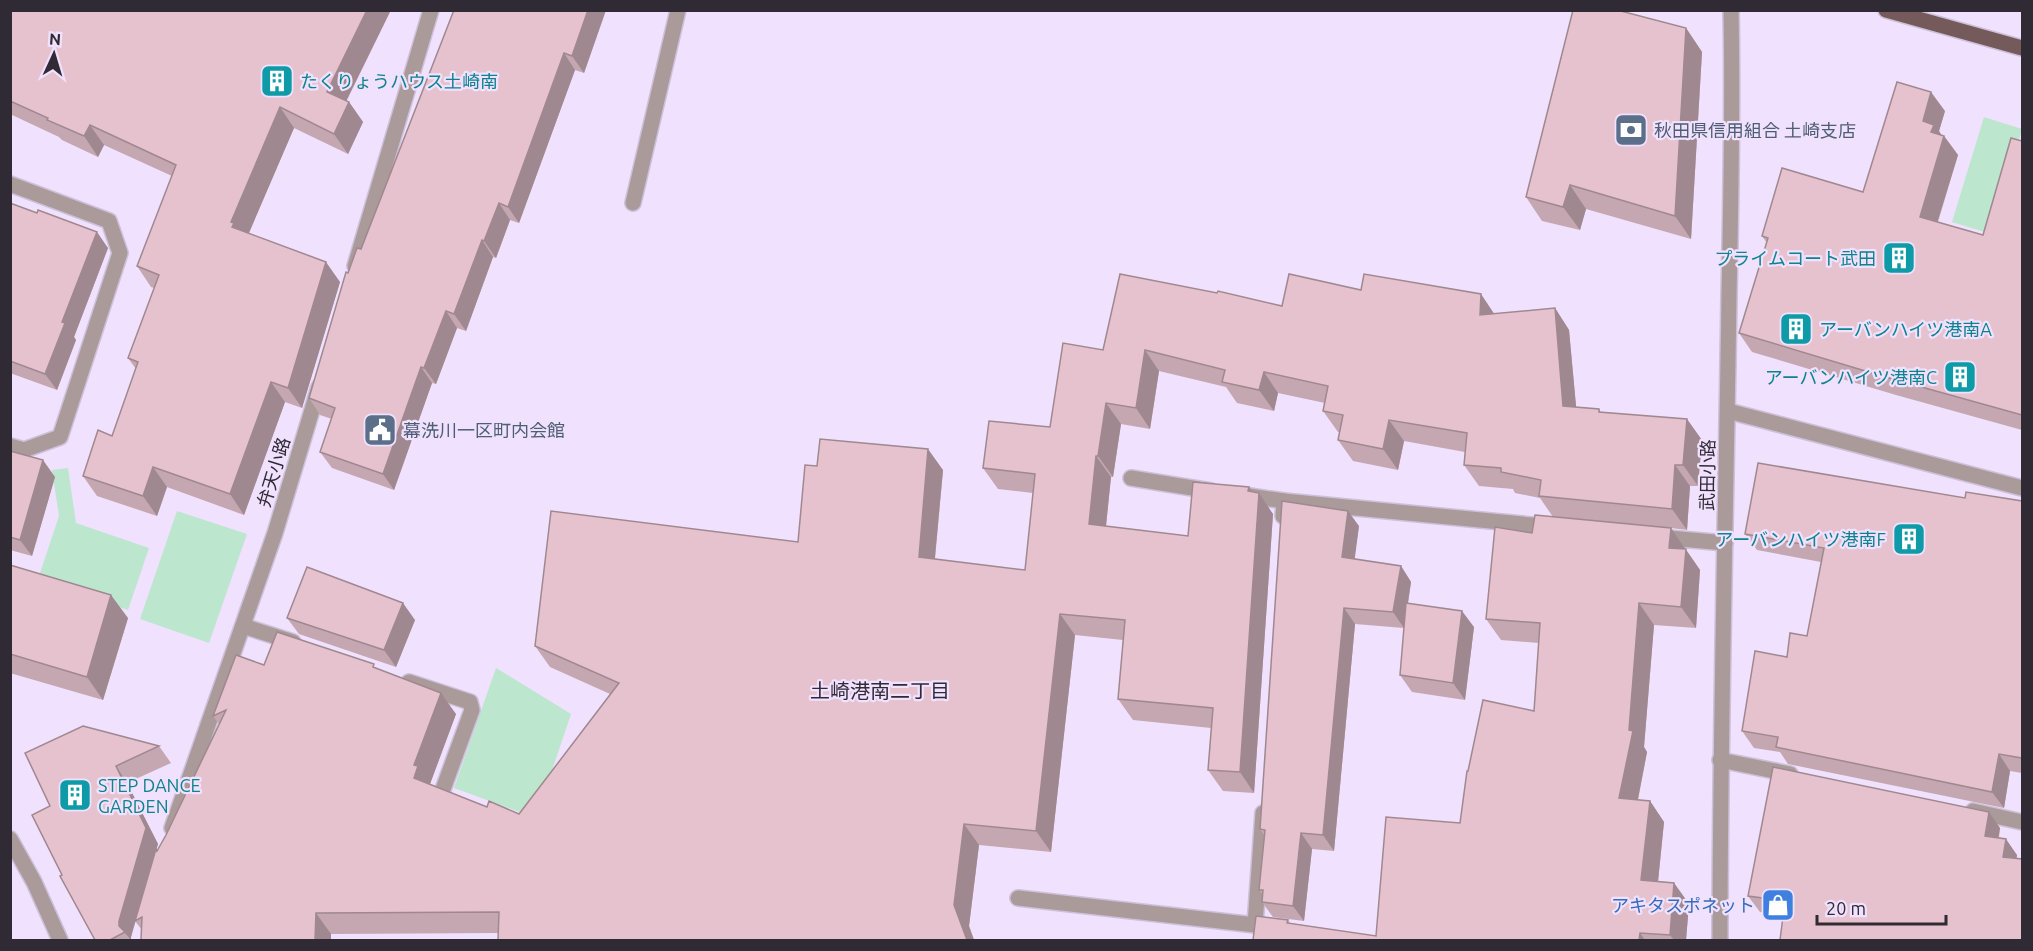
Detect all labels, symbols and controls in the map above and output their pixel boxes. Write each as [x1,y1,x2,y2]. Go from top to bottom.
north arrow [24,24,84,84]
text: N [48,30,62,48]
building icon: たくりょうハウス土崎南 [259,63,295,99]
place label: たくりょうハウス土崎南 [300,71,498,91]
bank icon: 秋田県信用組合 土崎支店 [1613,112,1649,148]
place label: 秋田県信用組合 土崎支店 [1654,120,1856,140]
building icon: プライムコート武田 [1881,240,1917,276]
place label: プライムコート武田 [1714,248,1876,268]
building icon: アーバンハイツ港南A [1778,311,1814,347]
place label: アーバンハイツ港南A [1819,319,1992,339]
building icon: アーバンハイツ港南C [1942,359,1978,395]
place label: アーバンハイツ港南C [1765,367,1937,387]
public building icon: 幕洗川一区町内会館 [362,412,398,448]
place label: 幕洗川一区町内会館 [403,420,565,440]
street label: 弁天小路 [253,435,293,509]
street label: 武田小路 [1696,439,1718,511]
building icon: アーバンハイツ港南F [1891,521,1927,557]
place label: アーバンハイツ港南F [1715,529,1886,549]
district label: 土崎港南二丁目 [810,679,950,702]
place label: STEP DANCE GARDEN [98,775,201,816]
building icon: STEP DANCE GARDEN [57,777,93,813]
shop icon: アキタスポネット [1760,887,1796,923]
scale bar [1817,888,1946,926]
place label: アキタスポネット [1611,895,1755,915]
text: 20 m [1826,898,1866,918]

